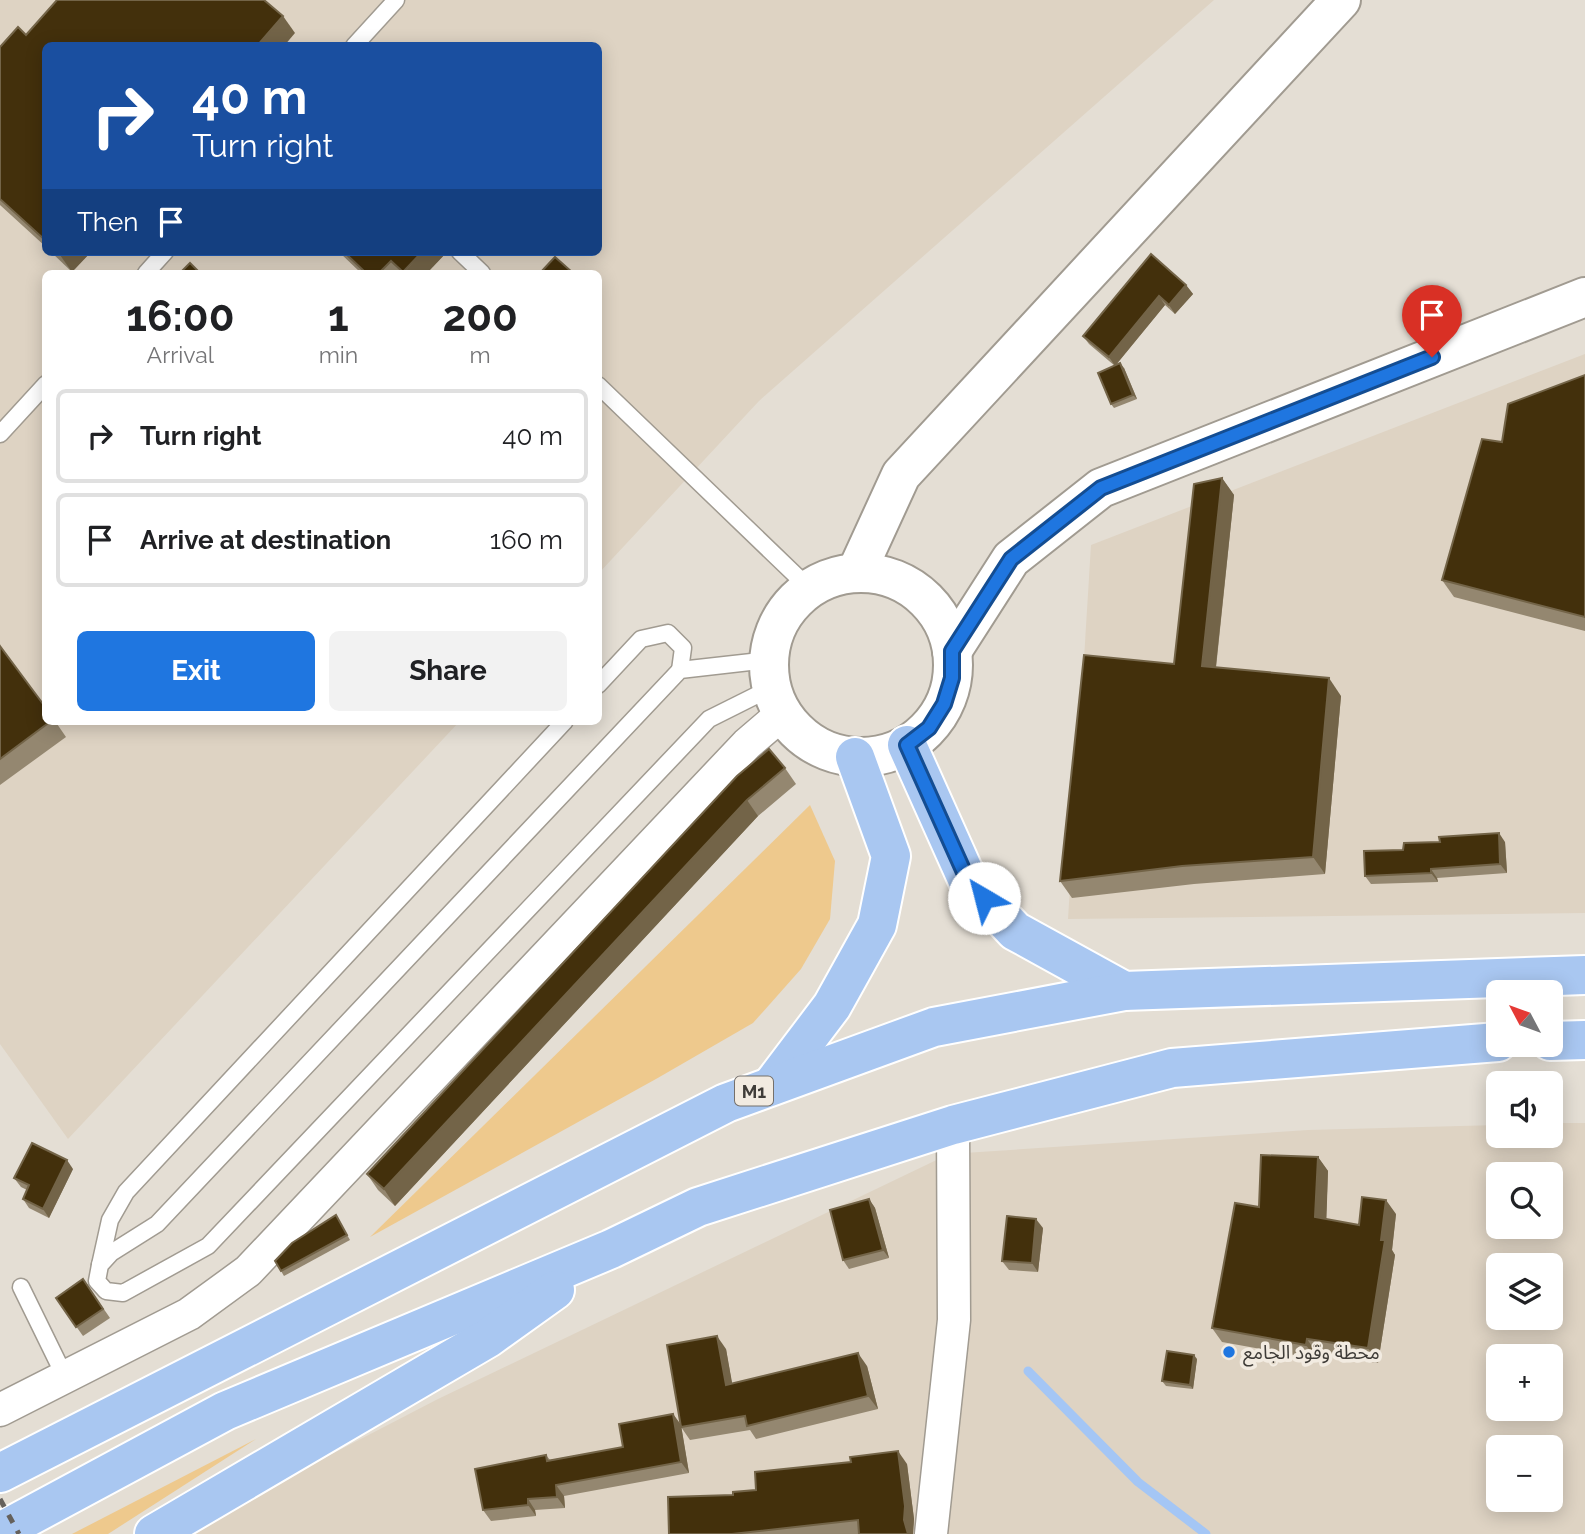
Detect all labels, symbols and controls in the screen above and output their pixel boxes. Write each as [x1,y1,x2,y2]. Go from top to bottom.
text: 40 m [192,68,307,125]
icon: right [77,70,168,161]
text: Turn right [192,127,333,164]
icon: arrive [152,203,190,241]
text: Then [77,207,138,237]
pin [1402,285,1462,357]
text: 16:00 [126,292,234,341]
text: 1 [328,292,349,341]
text: 200 [442,292,518,341]
icon: arrive [1413,296,1451,334]
text: Arrival [147,341,214,368]
text: min [319,341,358,368]
text: m [470,341,491,368]
icon: right [81,417,119,455]
text: Turn right [140,421,261,451]
text: 40 m [502,421,563,451]
icon: arrive [81,521,119,559]
text: Arrive at destination [140,525,391,555]
text: 160 m [490,525,563,555]
button: Exit [77,631,315,711]
button: Share [329,631,567,711]
position arrow [947,861,1021,935]
north arrow [1486,980,1563,1057]
map controls [1486,980,1563,1512]
button: sound [1486,1071,1563,1148]
road number: M1 [735,1076,773,1106]
button: search [1486,1162,1563,1239]
button: layers [1486,1253,1563,1330]
place label: محطة وقود الجامع [1243,1341,1380,1367]
marker: محطة وقود الجامع [1221,1344,1237,1360]
button: + [1486,1344,1563,1421]
button: − [1486,1435,1563,1512]

